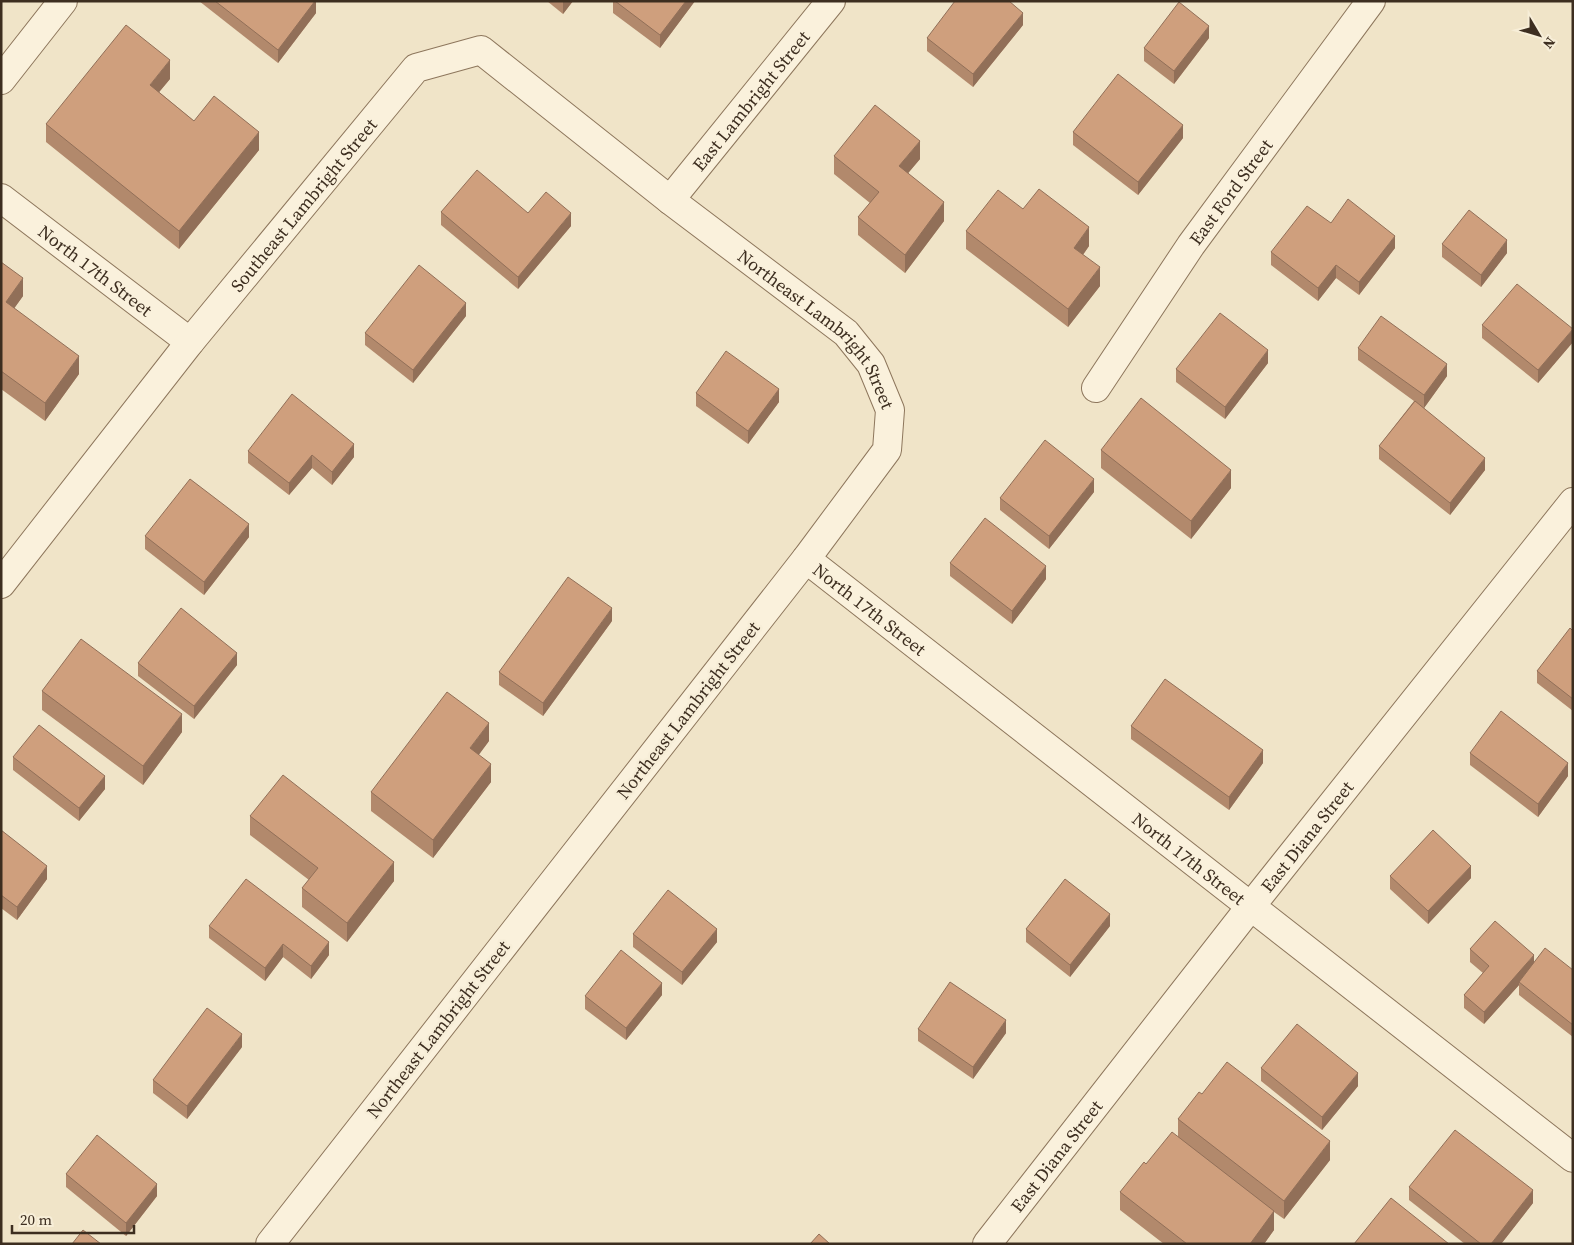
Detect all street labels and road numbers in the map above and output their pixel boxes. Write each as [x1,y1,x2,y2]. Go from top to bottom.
street label: East Lambright Street [686,25,815,176]
street label: Southeast Lambright Street [224,113,382,297]
street label: East Ford Street [1183,133,1278,250]
street label: North 17th Street [34,219,158,322]
street label: Northeast Lambright Street [733,243,901,413]
street label: North 17th Street [808,557,932,661]
street label: Northeast Lambright Street [611,616,765,804]
street label: East Diana Street [1254,775,1359,897]
street label: North 17th Street [1127,806,1251,910]
street label: Northeast Lambright Street [361,935,515,1123]
street label: East Diana Street [1004,1094,1108,1217]

